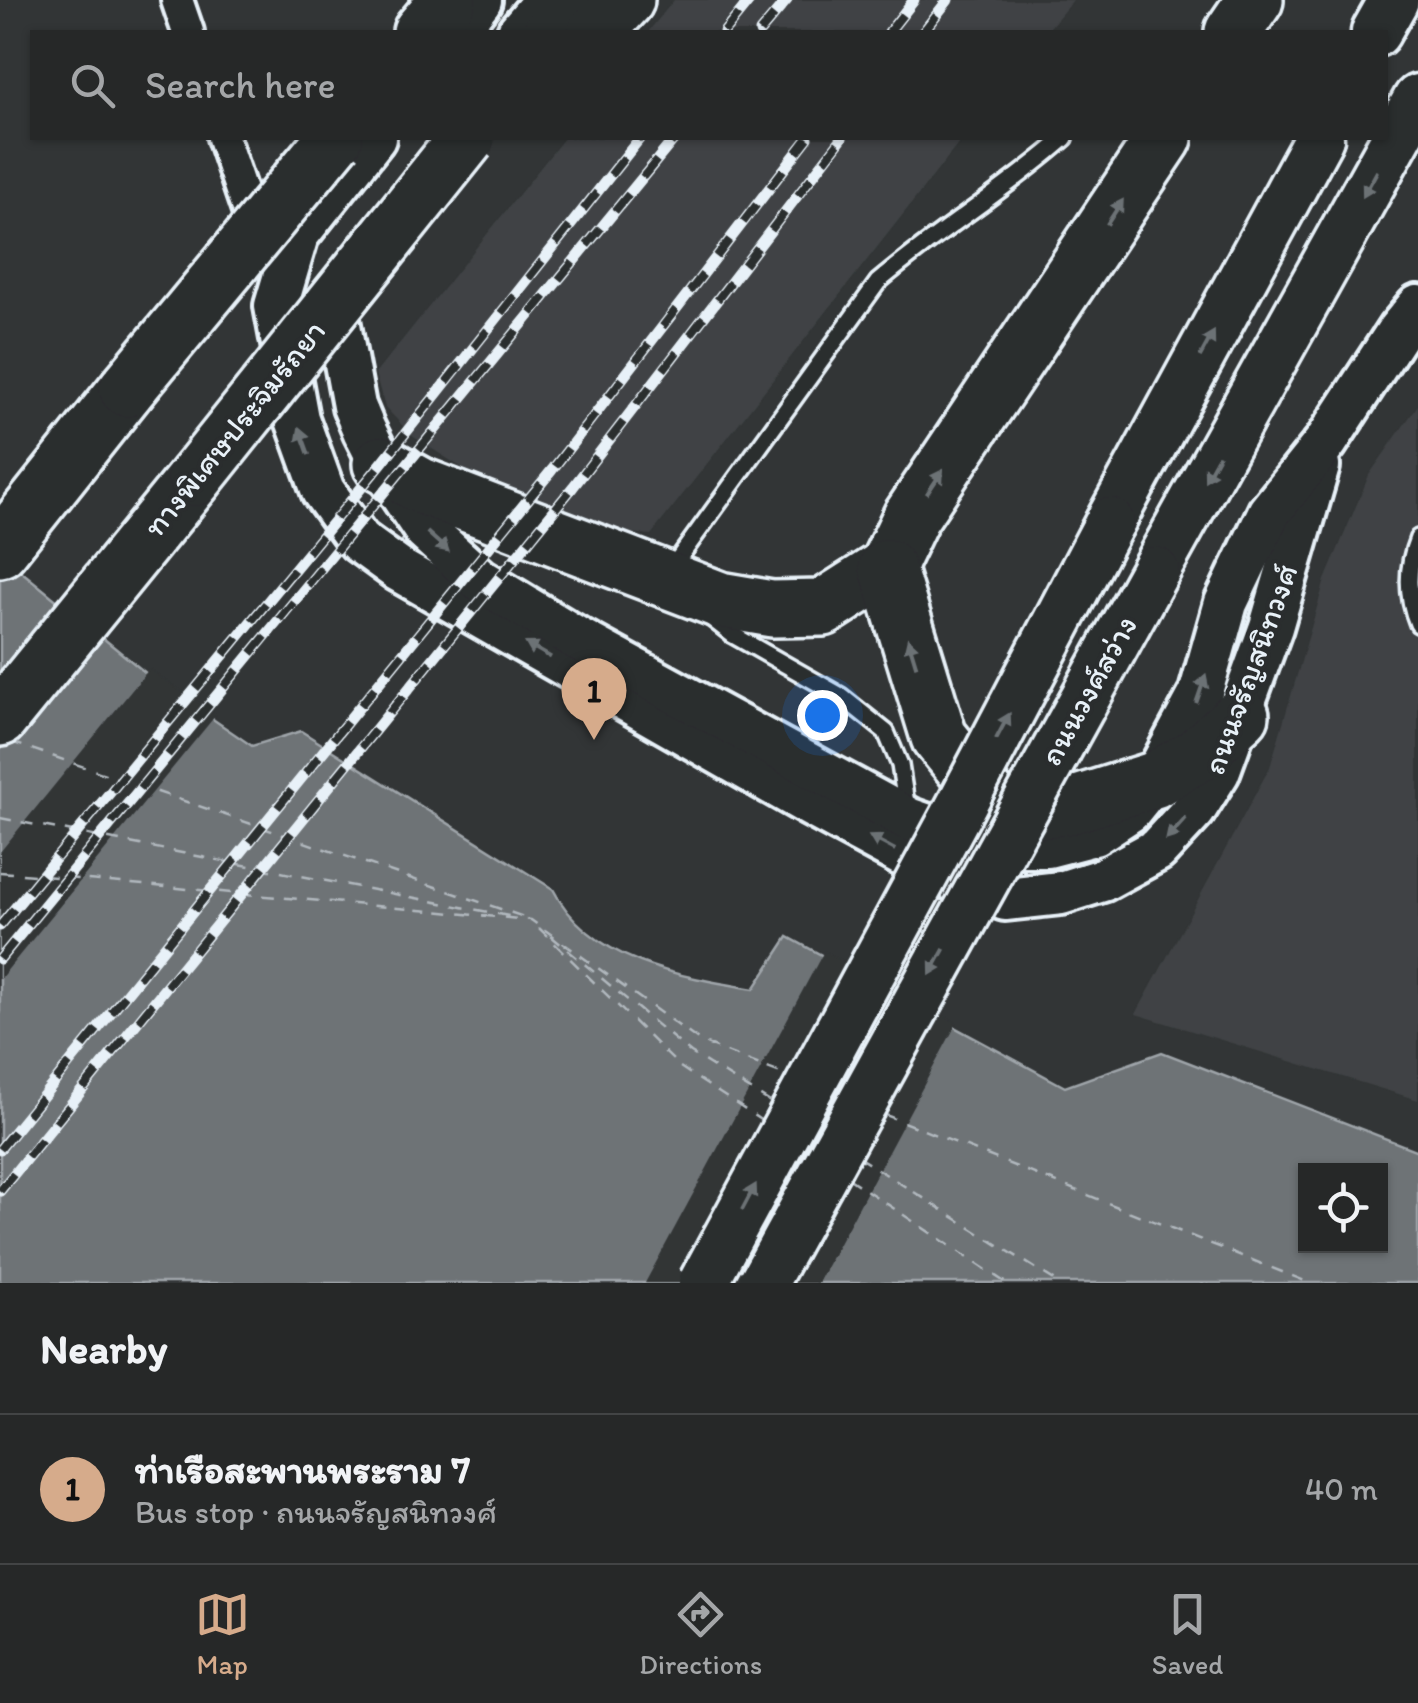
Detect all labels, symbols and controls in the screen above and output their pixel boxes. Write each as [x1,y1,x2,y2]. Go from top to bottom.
search box [30,30,1388,140]
icon: search [65,58,120,113]
text: Search here [145,62,336,108]
one-way arrow [1362,170,1379,199]
one-way arrow [1105,198,1123,225]
street label: ทางพิเศษประจิมรัถยา [135,312,333,544]
one-way arrow [1198,329,1215,358]
one-way arrow [296,425,312,455]
one-way arrow [1204,454,1221,483]
one-way arrow [925,469,944,496]
one-way arrow [425,531,450,553]
street label: ถนนจรัญสนิทวงศ์ [1194,559,1306,779]
street label: ถนนวงศ์สว่าง [1031,608,1145,772]
one-way arrow [904,636,919,666]
one-way arrow [524,642,552,659]
pin: 1 [562,658,626,740]
one-way arrow [1194,673,1209,703]
your location [797,690,848,741]
one-way arrow [994,712,1011,741]
one-way arrow [1165,817,1188,841]
one-way arrow [868,835,897,852]
one-way arrow [929,948,947,976]
map controls [1298,1163,1388,1253]
button: locate [1298,1163,1388,1253]
one-way arrow [741,1183,758,1212]
text: Nearby [40,1323,167,1374]
text: ท่าเรือสะพานพระราม 7 [135,1447,470,1493]
text: 1 [65,1470,80,1508]
text: 40 m [1305,1470,1378,1508]
text: Bus stop · ถนนจรัญสนิทวงศ์ [135,1493,497,1531]
tab: Map [195,1587,250,1681]
tab: Directions [639,1587,762,1681]
tab: Saved [1152,1587,1223,1681]

